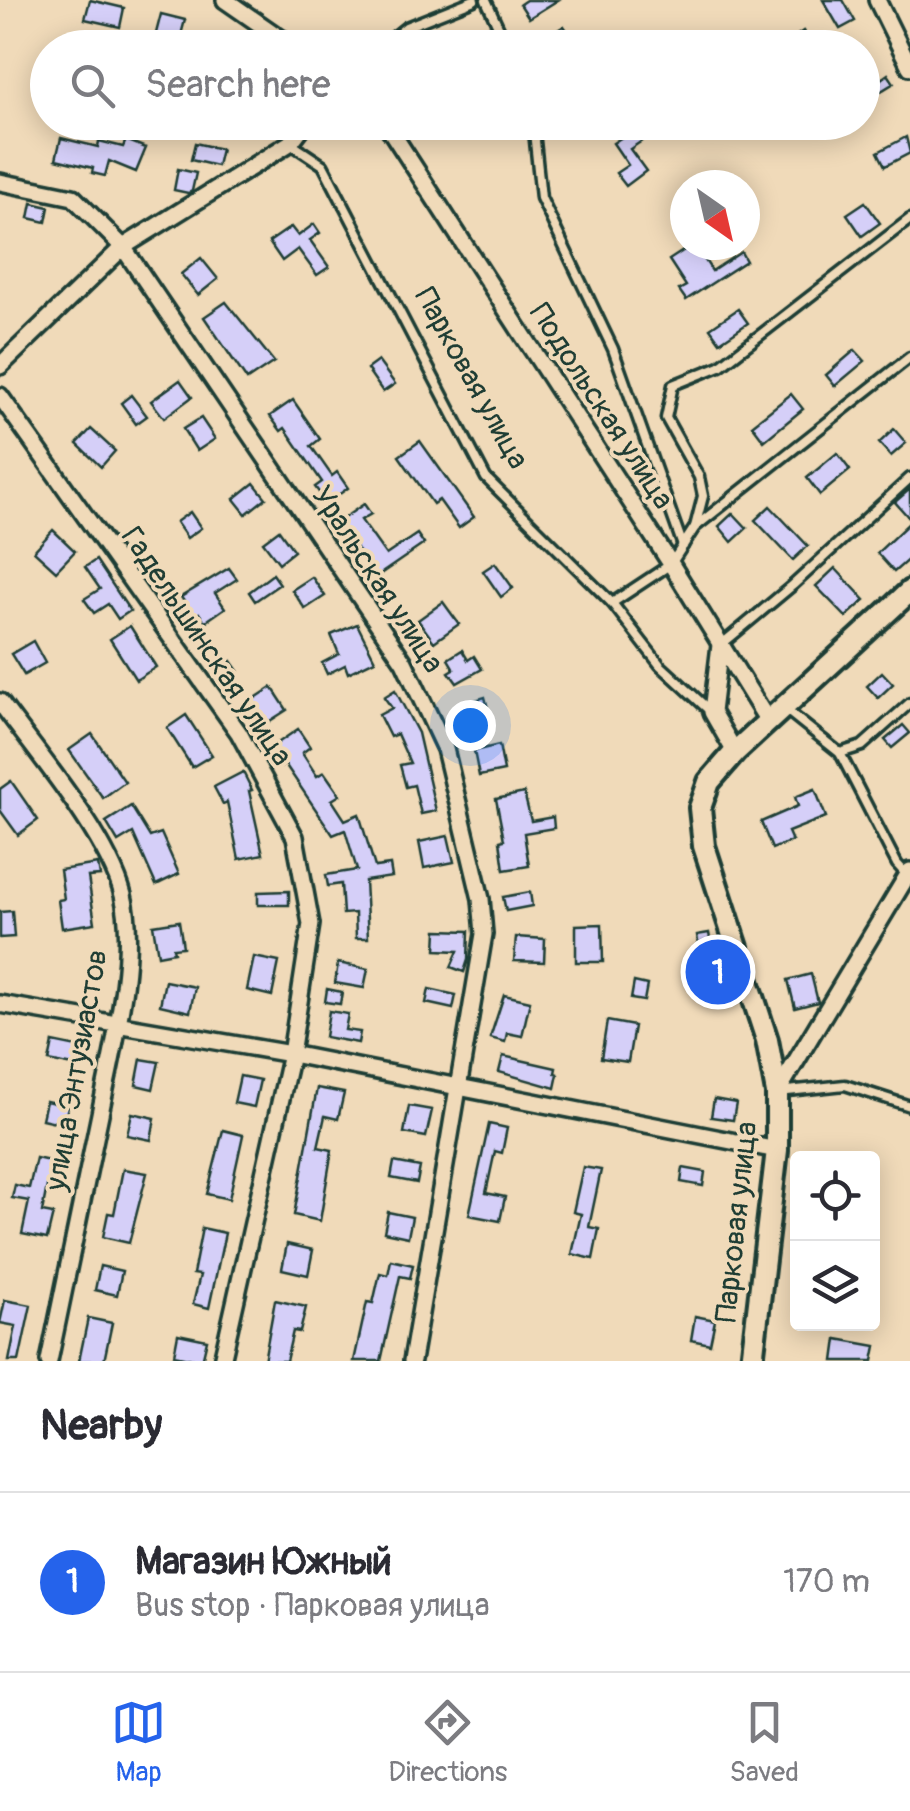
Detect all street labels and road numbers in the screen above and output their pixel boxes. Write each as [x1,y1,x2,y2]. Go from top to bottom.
street label: Парковая улица [406,281,537,475]
street label: Подольская улица [521,296,682,516]
street label: Уральская улица [303,479,452,680]
street label: Гадельшинская улица [113,520,300,773]
street label: улица Энтузиастов [37,947,116,1195]
street label: Парковая улица [708,1120,765,1324]

